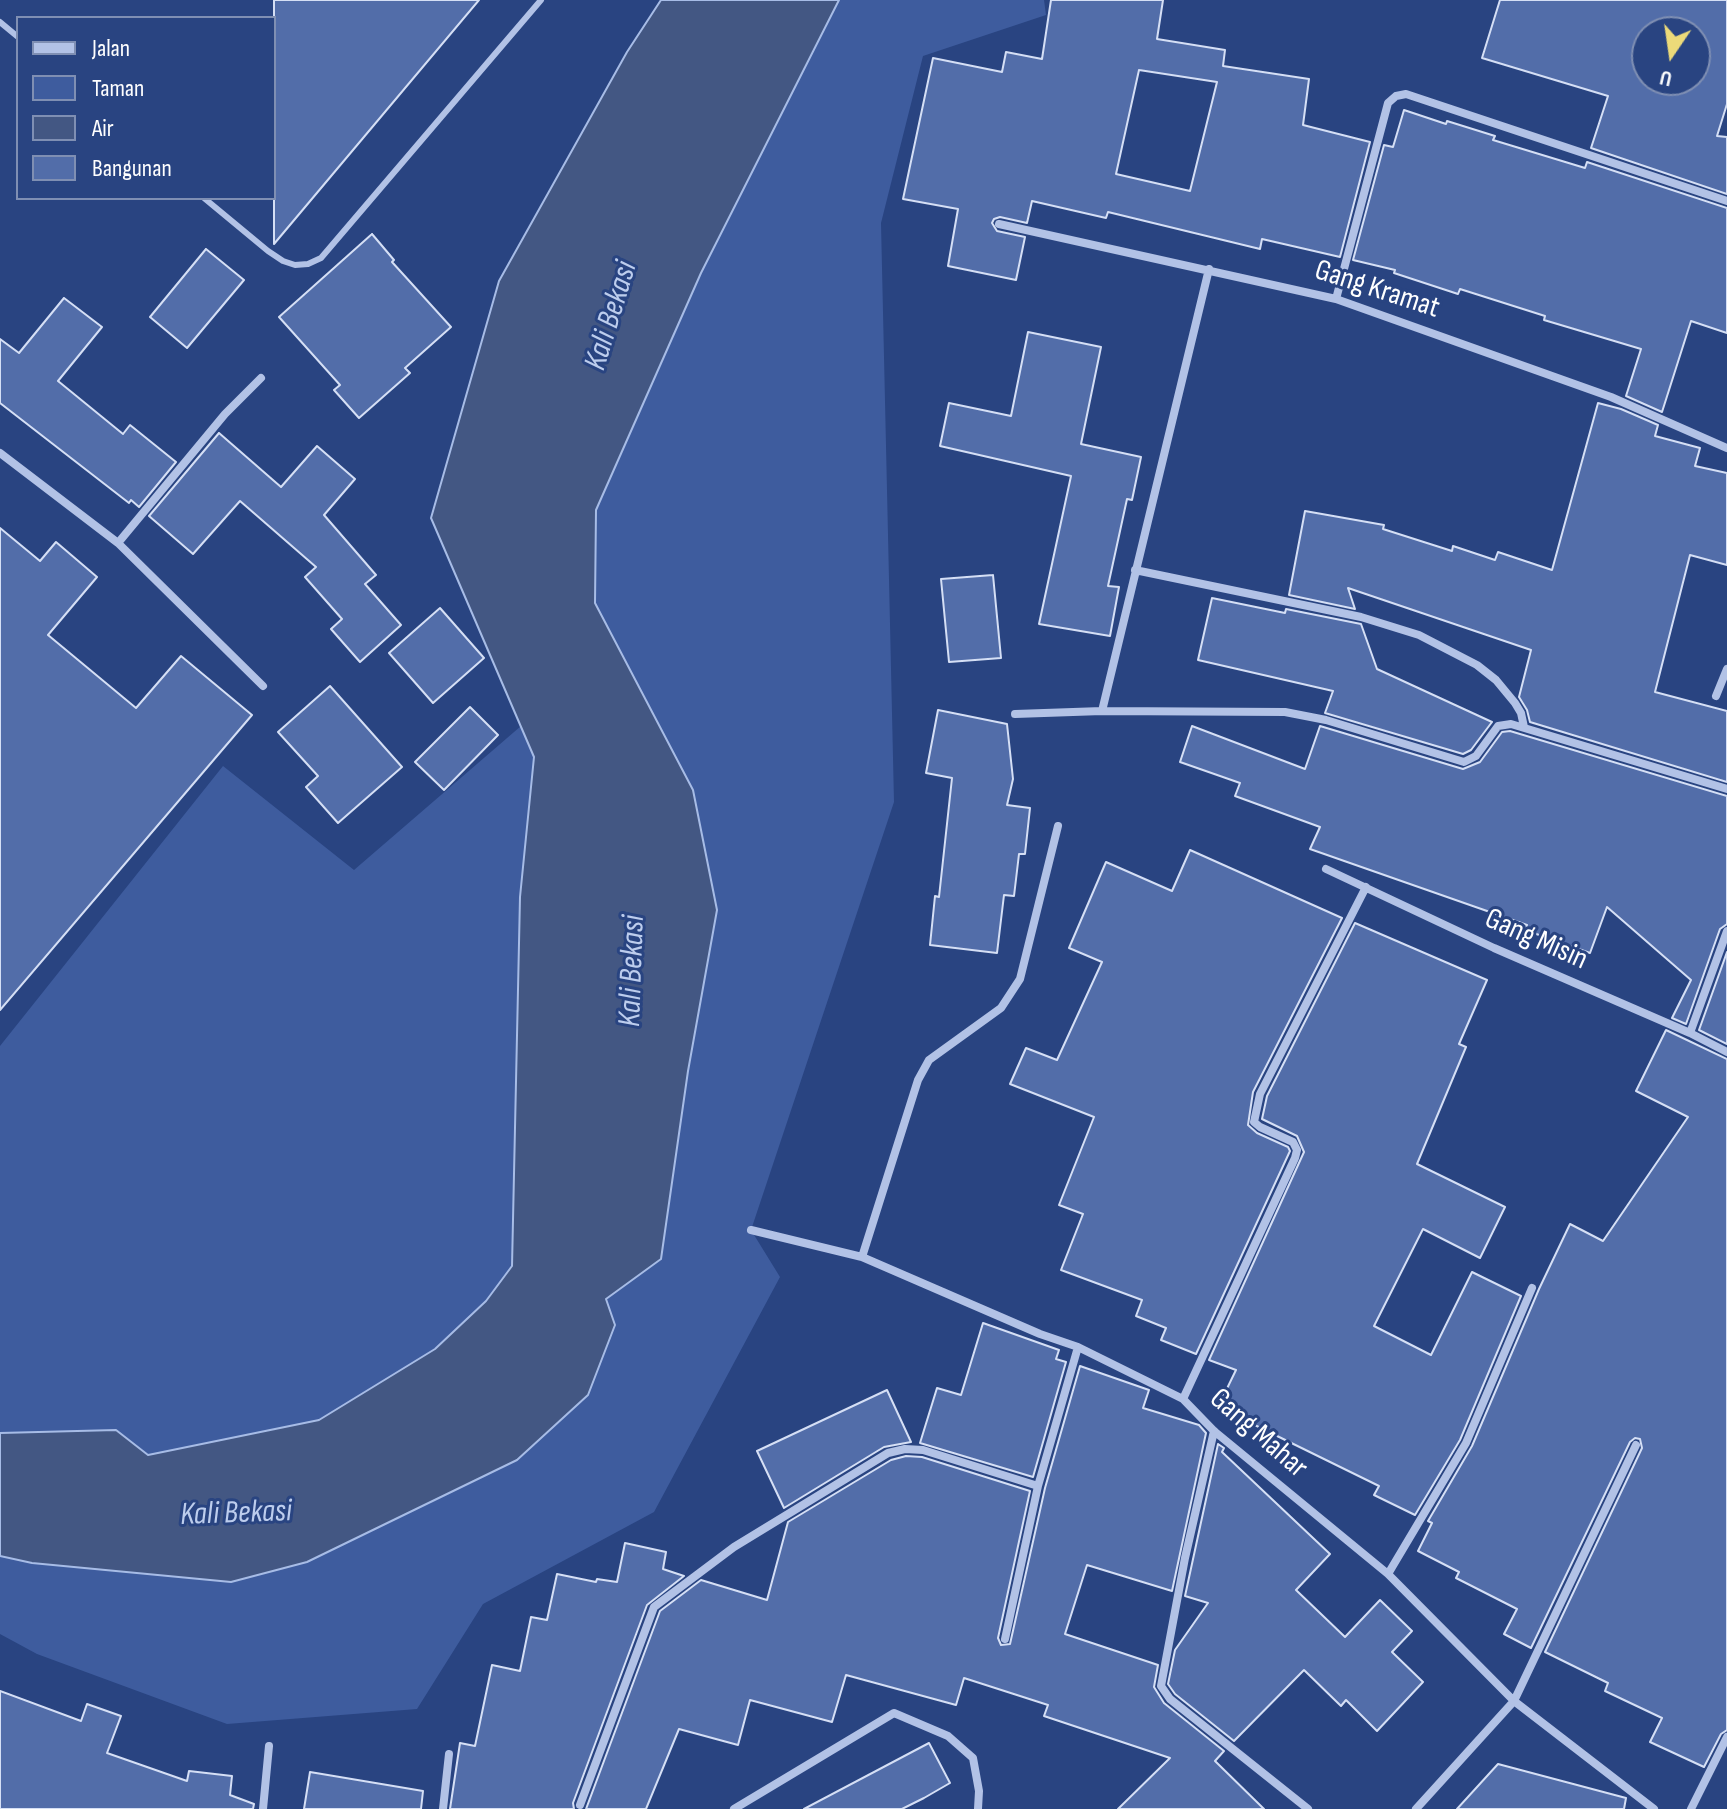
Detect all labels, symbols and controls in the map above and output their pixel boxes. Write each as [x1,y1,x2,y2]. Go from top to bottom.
legend [16,16,276,200]
north arrow [1631,16,1711,96]
text: Jalan [92,34,130,63]
text: U [1657,63,1675,92]
text: Taman [92,74,144,103]
text: Air [92,114,114,143]
text: Bangunan [92,154,172,183]
street label: Gang Kramat [1310,253,1444,327]
water label: Kali Bekasi [577,257,647,375]
street label: Gang Misin [1479,901,1593,979]
water label: Kali Bekasi [612,914,654,1028]
street label: Gang Mahar [1202,1382,1314,1486]
water label: Kali Bekasi [179,1493,293,1535]

